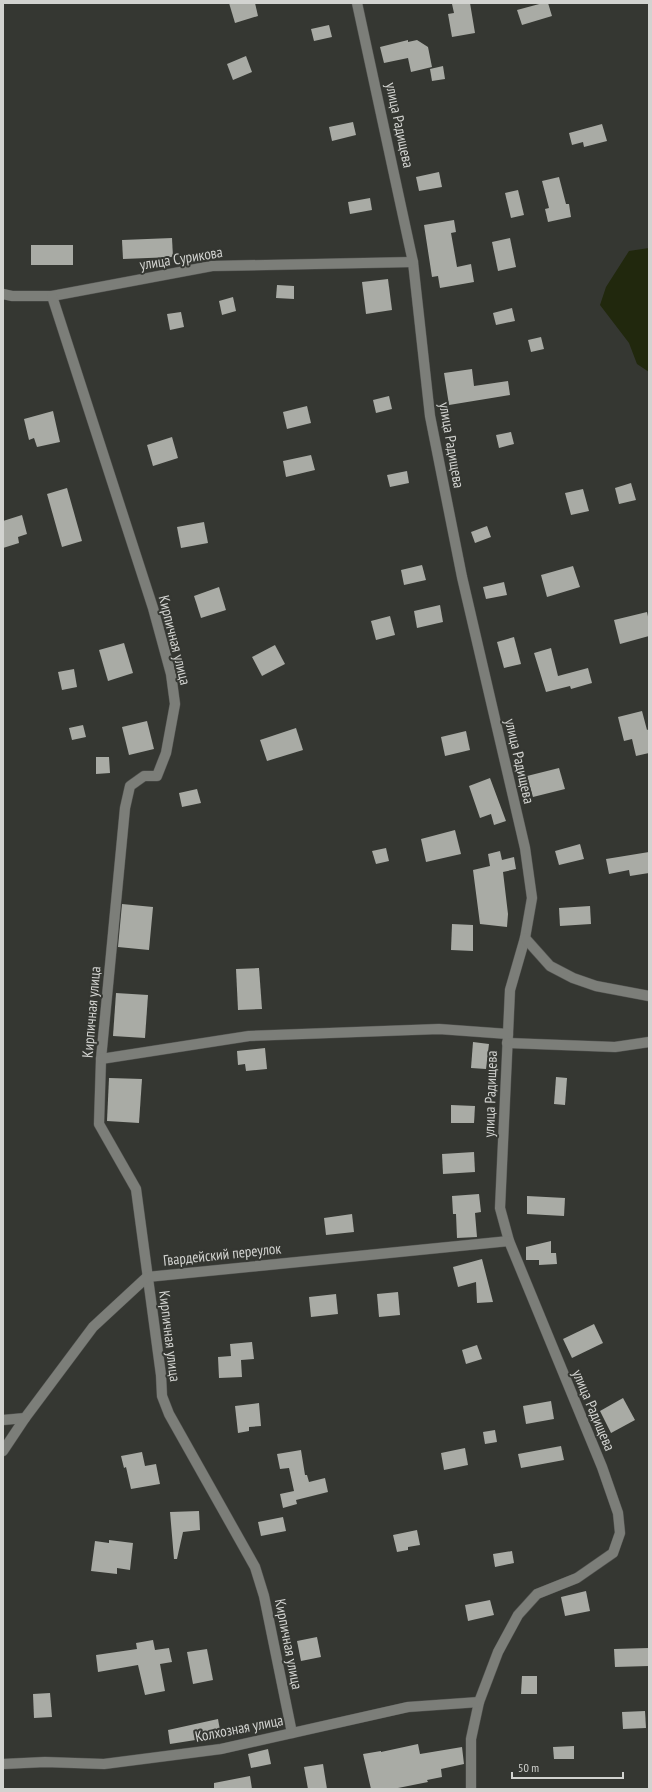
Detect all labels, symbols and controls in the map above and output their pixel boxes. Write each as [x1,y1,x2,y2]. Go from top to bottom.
street label: улица Радищева [382,81,418,169]
street label: улица Сурикова [138,242,224,274]
street label: улица Радищева [435,401,469,489]
street label: Кирпичная улица [155,593,195,687]
street label: улица Радищева [501,717,539,805]
street label: Кирпичная улица [78,966,104,1058]
street label: улица Радищева [479,1050,501,1138]
street label: Гвардейский переулок [162,1238,282,1270]
street label: Кирпичная улица [155,1289,185,1383]
street label: улица Радищева [568,1366,620,1454]
street label: Кирпичная улица [271,1597,307,1691]
street label: Колхозная улица [193,1710,285,1746]
scale bar [512,1754,623,1780]
text: 50 m [518,1760,539,1775]

